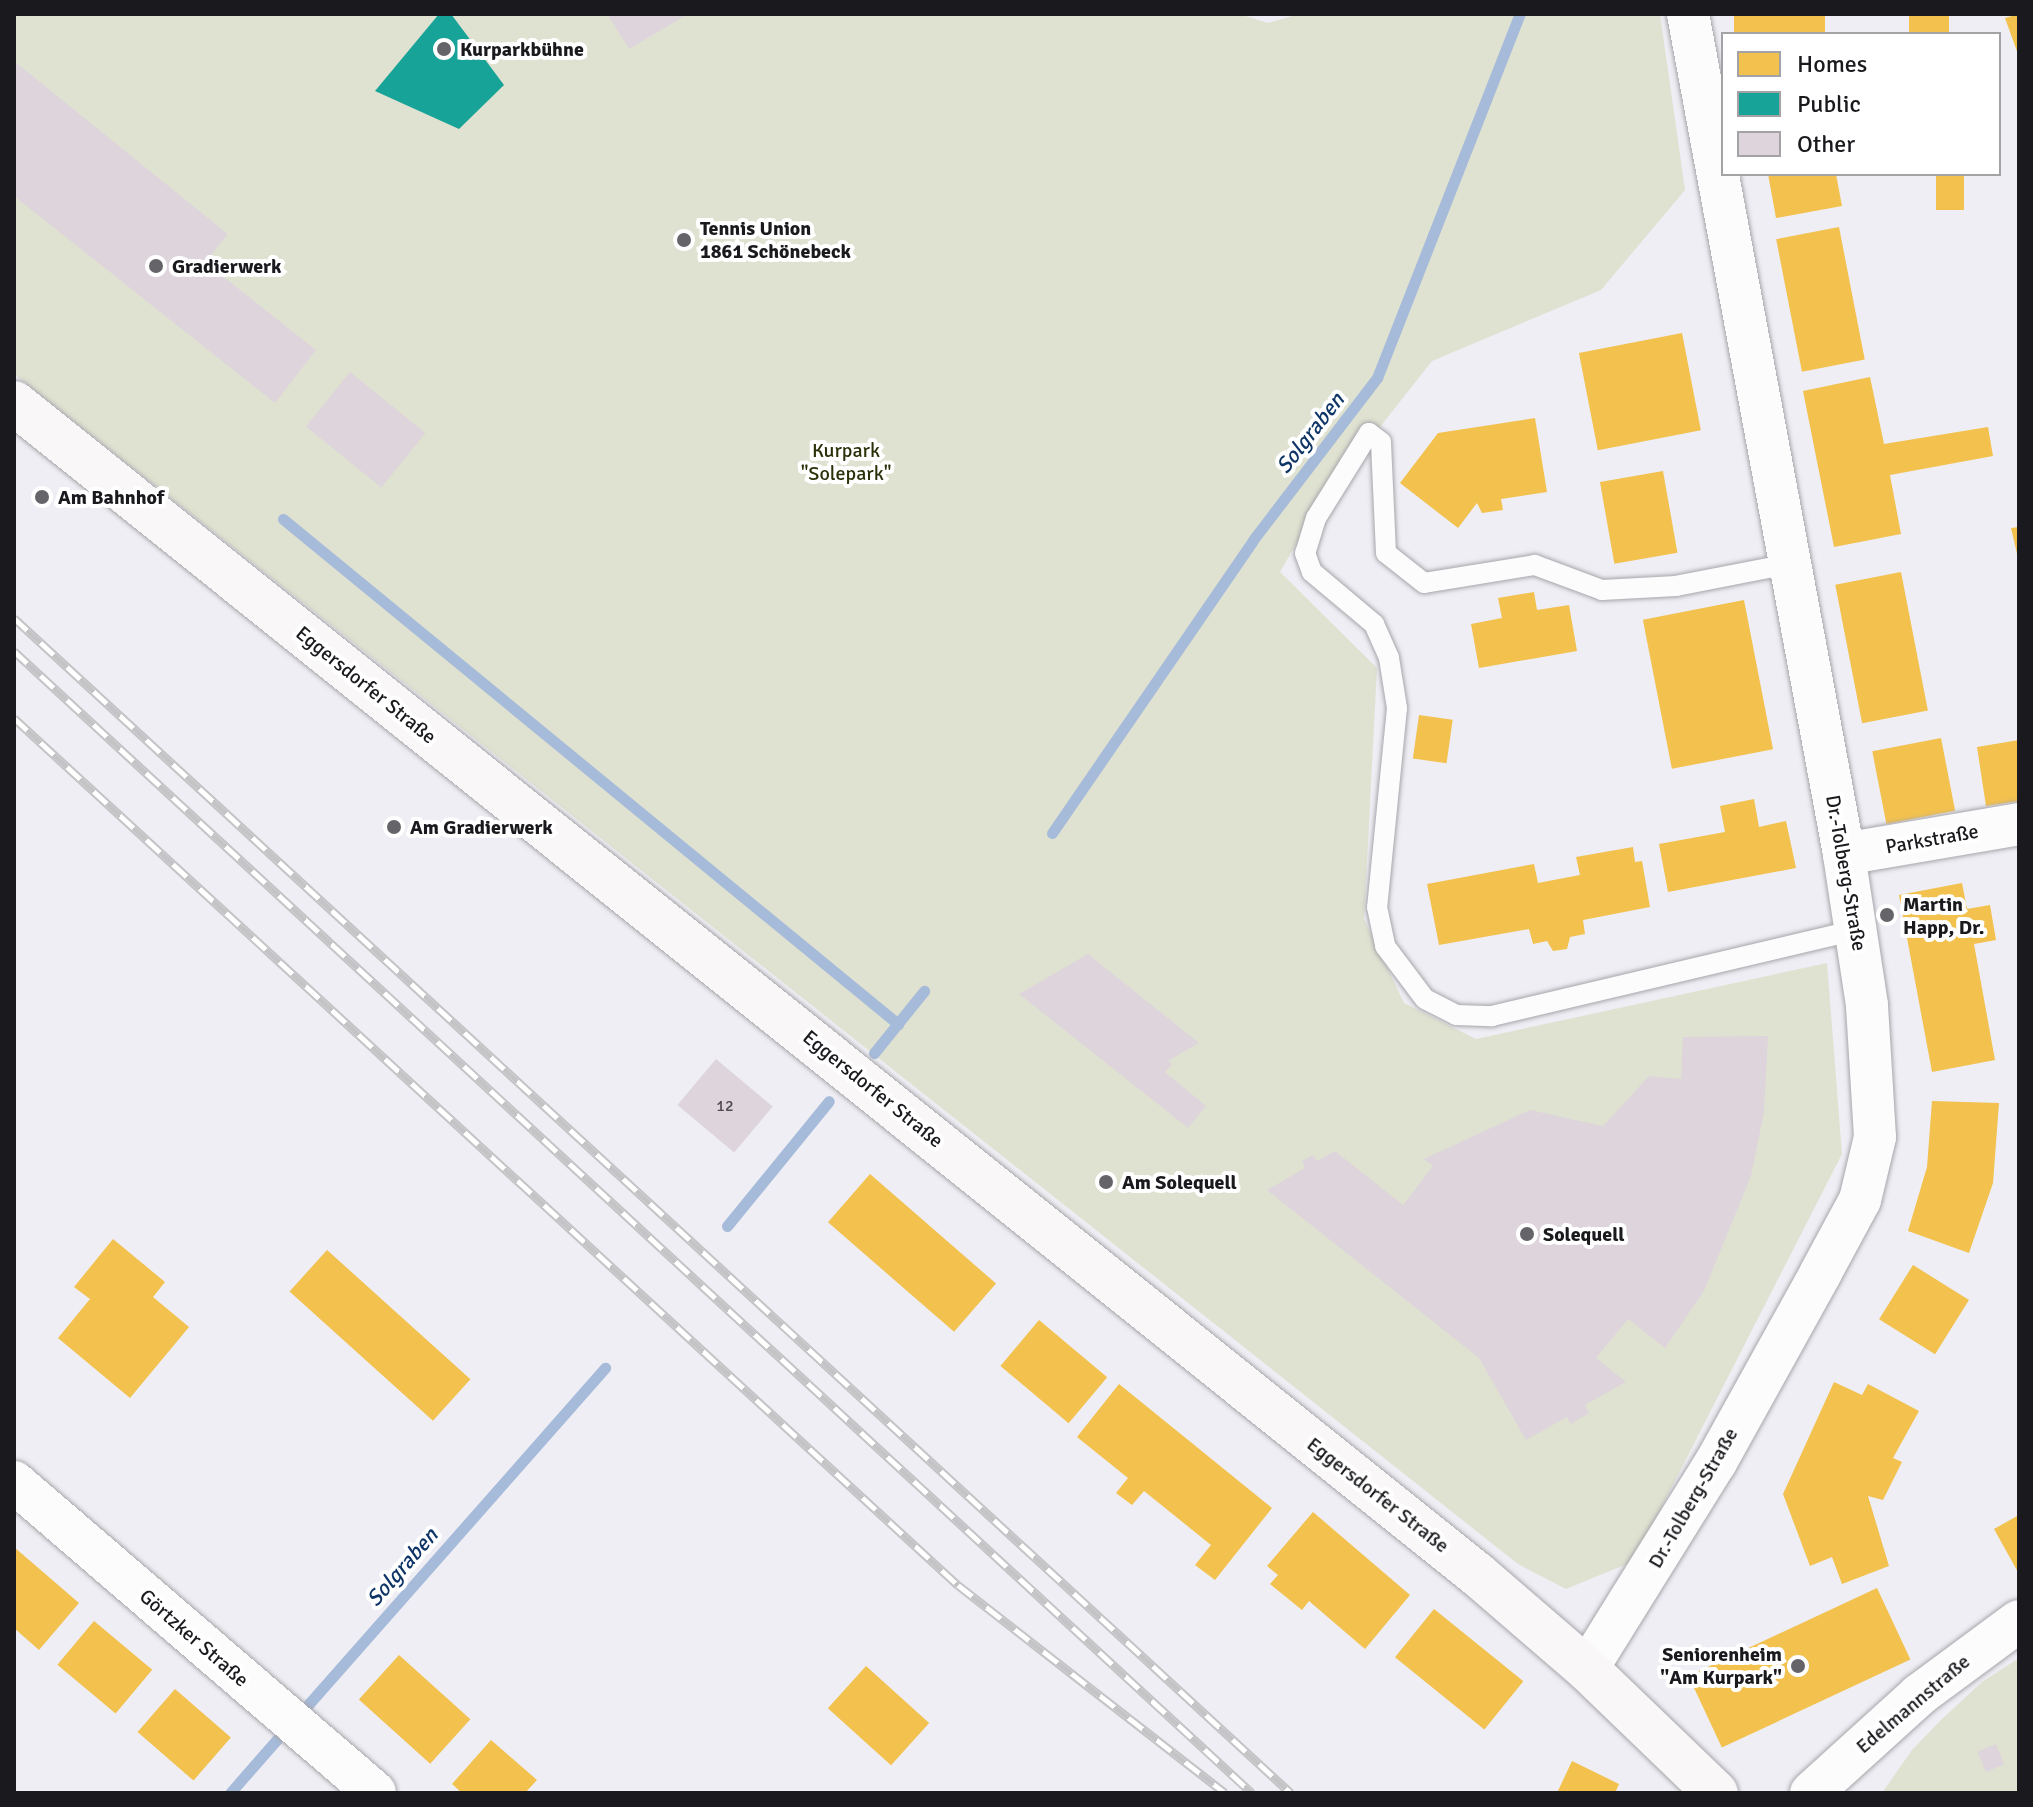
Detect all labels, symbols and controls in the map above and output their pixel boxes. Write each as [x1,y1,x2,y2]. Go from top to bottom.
legend [1721,32,2001,176]
place label: Kurparkbühne [460,37,584,61]
marker: Kurparkbühne [435,40,453,58]
text: Homes [1797,49,1867,79]
text: Public [1797,89,1861,119]
text: Other [1797,129,1855,159]
place label: Tennis Union 1861 Schönebeck [700,216,851,263]
marker: Tennis Union 1861 Schönebeck [675,231,693,249]
place label: Gradierwerk [172,254,281,278]
marker: Gradierwerk [147,257,165,275]
water label: Solgraben [1270,387,1350,479]
park label: Kurpark "Solepark" [801,439,891,486]
place label: Am Bahnhof [58,485,164,509]
marker: Am Bahnhof [33,488,51,506]
street label: Eggersdorfer Straße [291,621,441,749]
street label: Dr.-Tolberg-Straße [1820,793,1872,953]
place label: Am Gradierwerk [410,815,553,839]
marker: Am Gradierwerk [385,818,403,836]
street label: Parkstraße [1884,819,1980,859]
place label: Martin Happ, Dr. [1903,892,1984,939]
marker: Martin Happ, Dr. [1878,906,1896,924]
street label: Eggersdorfer Straße [798,1025,948,1153]
house number: 12 [716,1096,734,1116]
place label: Am Solequell [1122,1170,1237,1194]
marker: Am Solequell [1097,1173,1115,1191]
place label: Solequell [1543,1222,1625,1246]
marker: Solequell [1518,1225,1536,1243]
street label: Dr.-Tolberg-Straße [1643,1424,1743,1572]
street label: Eggersdorfer Straße [1302,1432,1454,1558]
water label: Solgraben [361,1522,443,1612]
street label: Görtzker Straße [135,1584,253,1692]
place label: Seniorenheim "Am Kurpark" [1660,1642,1782,1689]
street label: Edelmannstraße [1851,1649,1975,1759]
marker: Seniorenheim "Am Kurpark" [1789,1657,1807,1675]

